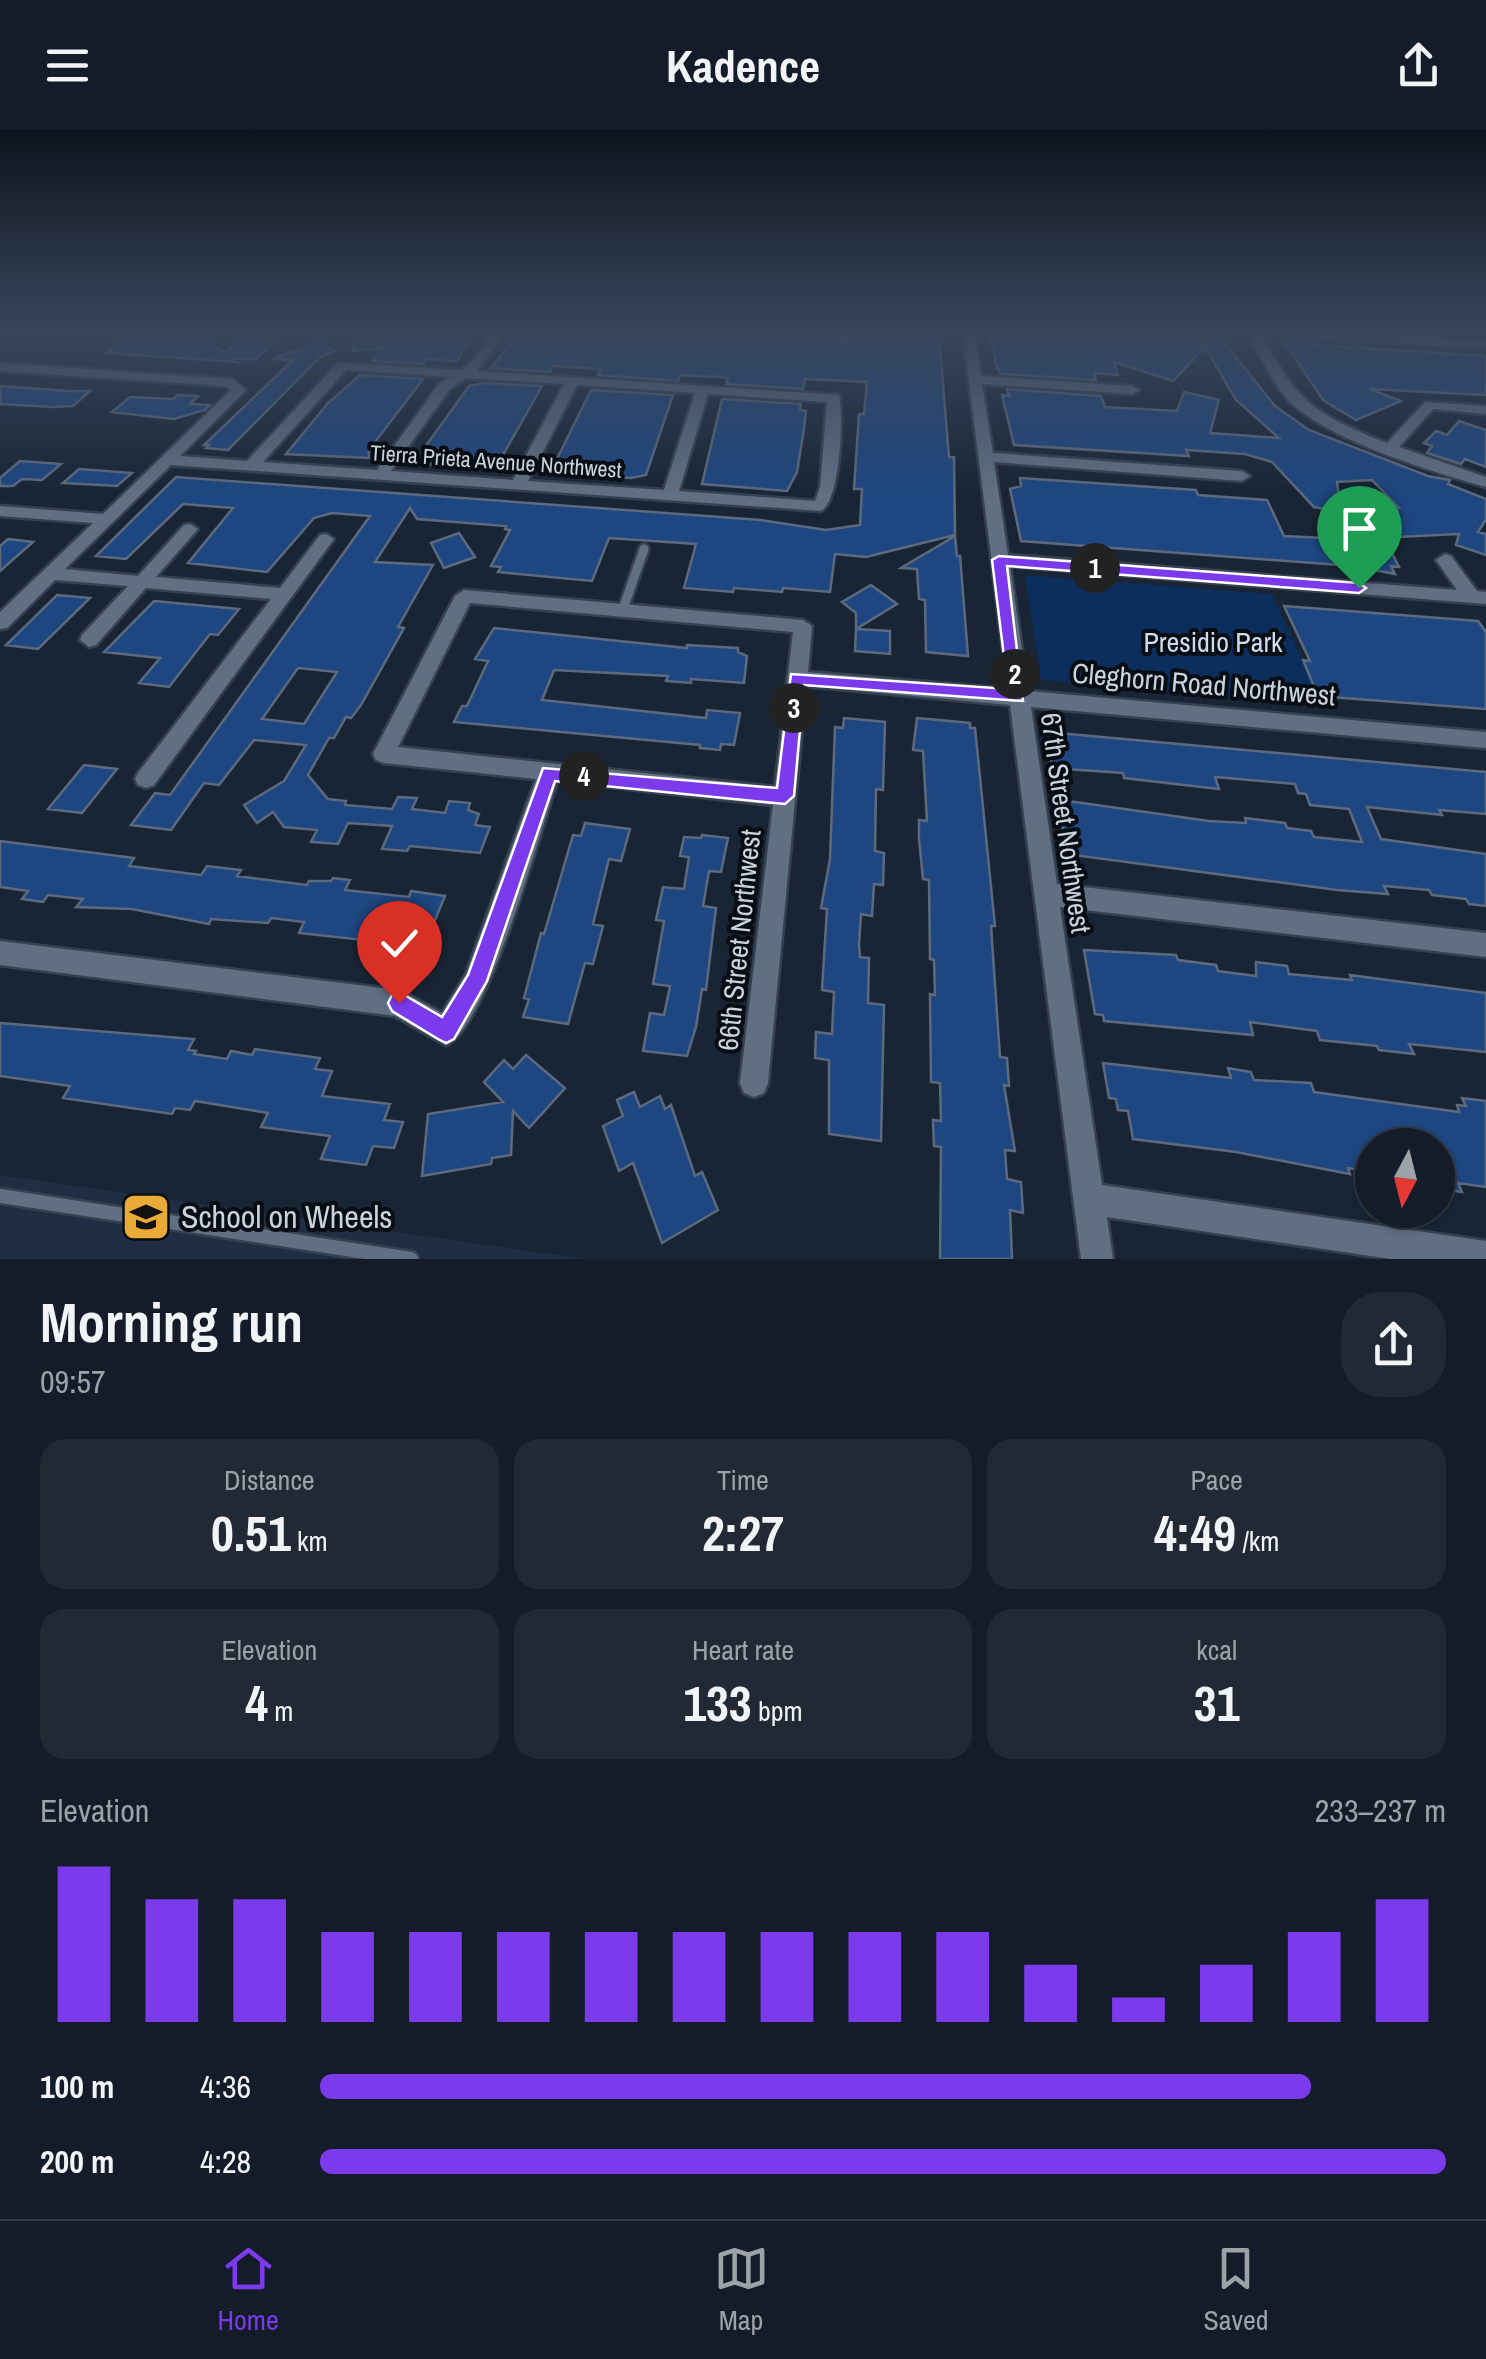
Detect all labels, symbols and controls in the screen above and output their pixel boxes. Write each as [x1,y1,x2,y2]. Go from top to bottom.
text: Kadence [666,35,820,96]
icon: menu [40,38,95,93]
icon: share [1391,38,1446,93]
street label: Tierra Prieta Avenue Northwest [369,437,623,485]
pin [1317,486,1402,589]
icon: arrive [1332,501,1387,556]
pin: 1 [1070,543,1120,593]
text: 1 [1089,549,1101,587]
park label: Presidio Park [1143,623,1283,661]
pin: 2 [990,649,1040,699]
street label: Cleghorn Road Northwest [1071,654,1337,714]
text: 2 [1009,655,1021,693]
pin: 3 [769,683,819,733]
text: 3 [788,689,800,727]
street label: 67th Street Northwest [1032,710,1100,936]
pin: 4 [559,751,609,801]
text: 4 [578,757,590,795]
street label: 66th Street Northwest [708,828,770,1052]
pin [357,901,442,1004]
icon: check [372,916,427,971]
north arrow [1355,1128,1455,1228]
map controls [1355,1128,1455,1228]
school or university icon: School on Wheels [120,1191,172,1243]
place label: School on Wheels [181,1195,393,1238]
text: Morning run [40,1285,303,1359]
button: share [1341,1292,1446,1397]
text: 09:57 [40,1360,106,1403]
text: Distance [224,1461,315,1499]
text: Time [717,1461,769,1499]
text: Pace [1190,1461,1243,1499]
text: 0.51 [211,1499,291,1567]
text: 2:27 [702,1499,784,1567]
text: 4:49 [1154,1499,1236,1567]
text: km [291,1522,328,1560]
text: /km [1236,1522,1279,1560]
text: Elevation [221,1631,317,1669]
text: Heart rate [692,1631,794,1669]
text: kcal [1196,1631,1237,1669]
text: 4 [245,1669,268,1737]
text: 133 [683,1669,752,1737]
text: 31 [1194,1669,1239,1737]
text: m [268,1692,293,1730]
text: bpm [752,1692,803,1730]
text: Elevation [40,1789,149,1832]
text: 233–237 m [1315,1789,1446,1832]
text: 100 m [40,2065,114,2108]
text: 4:36 [200,2065,251,2108]
text: 200 m [40,2140,114,2183]
text: 4:28 [200,2140,251,2183]
tab: Home [217,2241,279,2339]
tab: Map [714,2241,769,2339]
tab: Saved [1203,2241,1269,2339]

